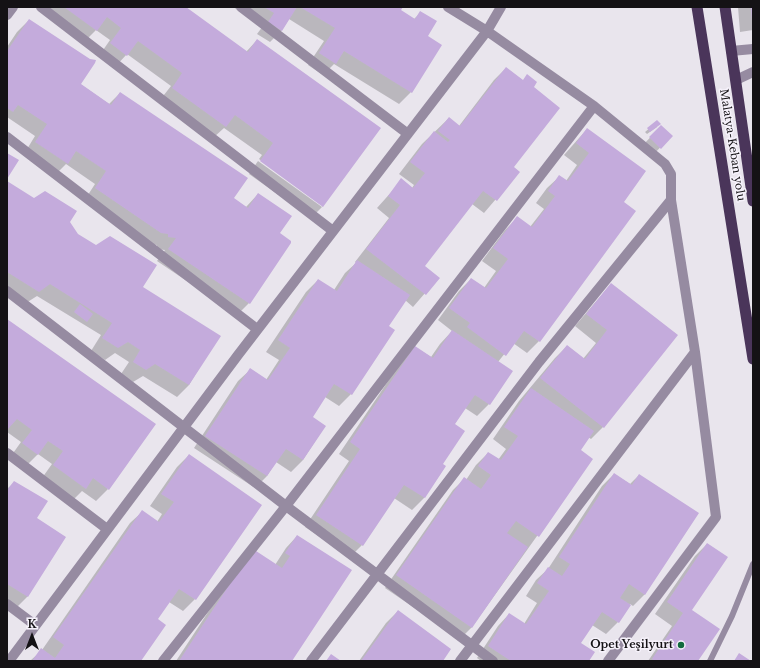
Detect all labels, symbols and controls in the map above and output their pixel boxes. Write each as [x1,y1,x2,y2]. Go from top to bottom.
street label: Malatya-Keban yolu [717,88,747,202]
north arrow [12,616,52,656]
text: K [27,617,37,631]
place label: Opet Yeşilyurt [590,638,673,652]
marker: Opet Yeşilyurt [676,640,686,650]

